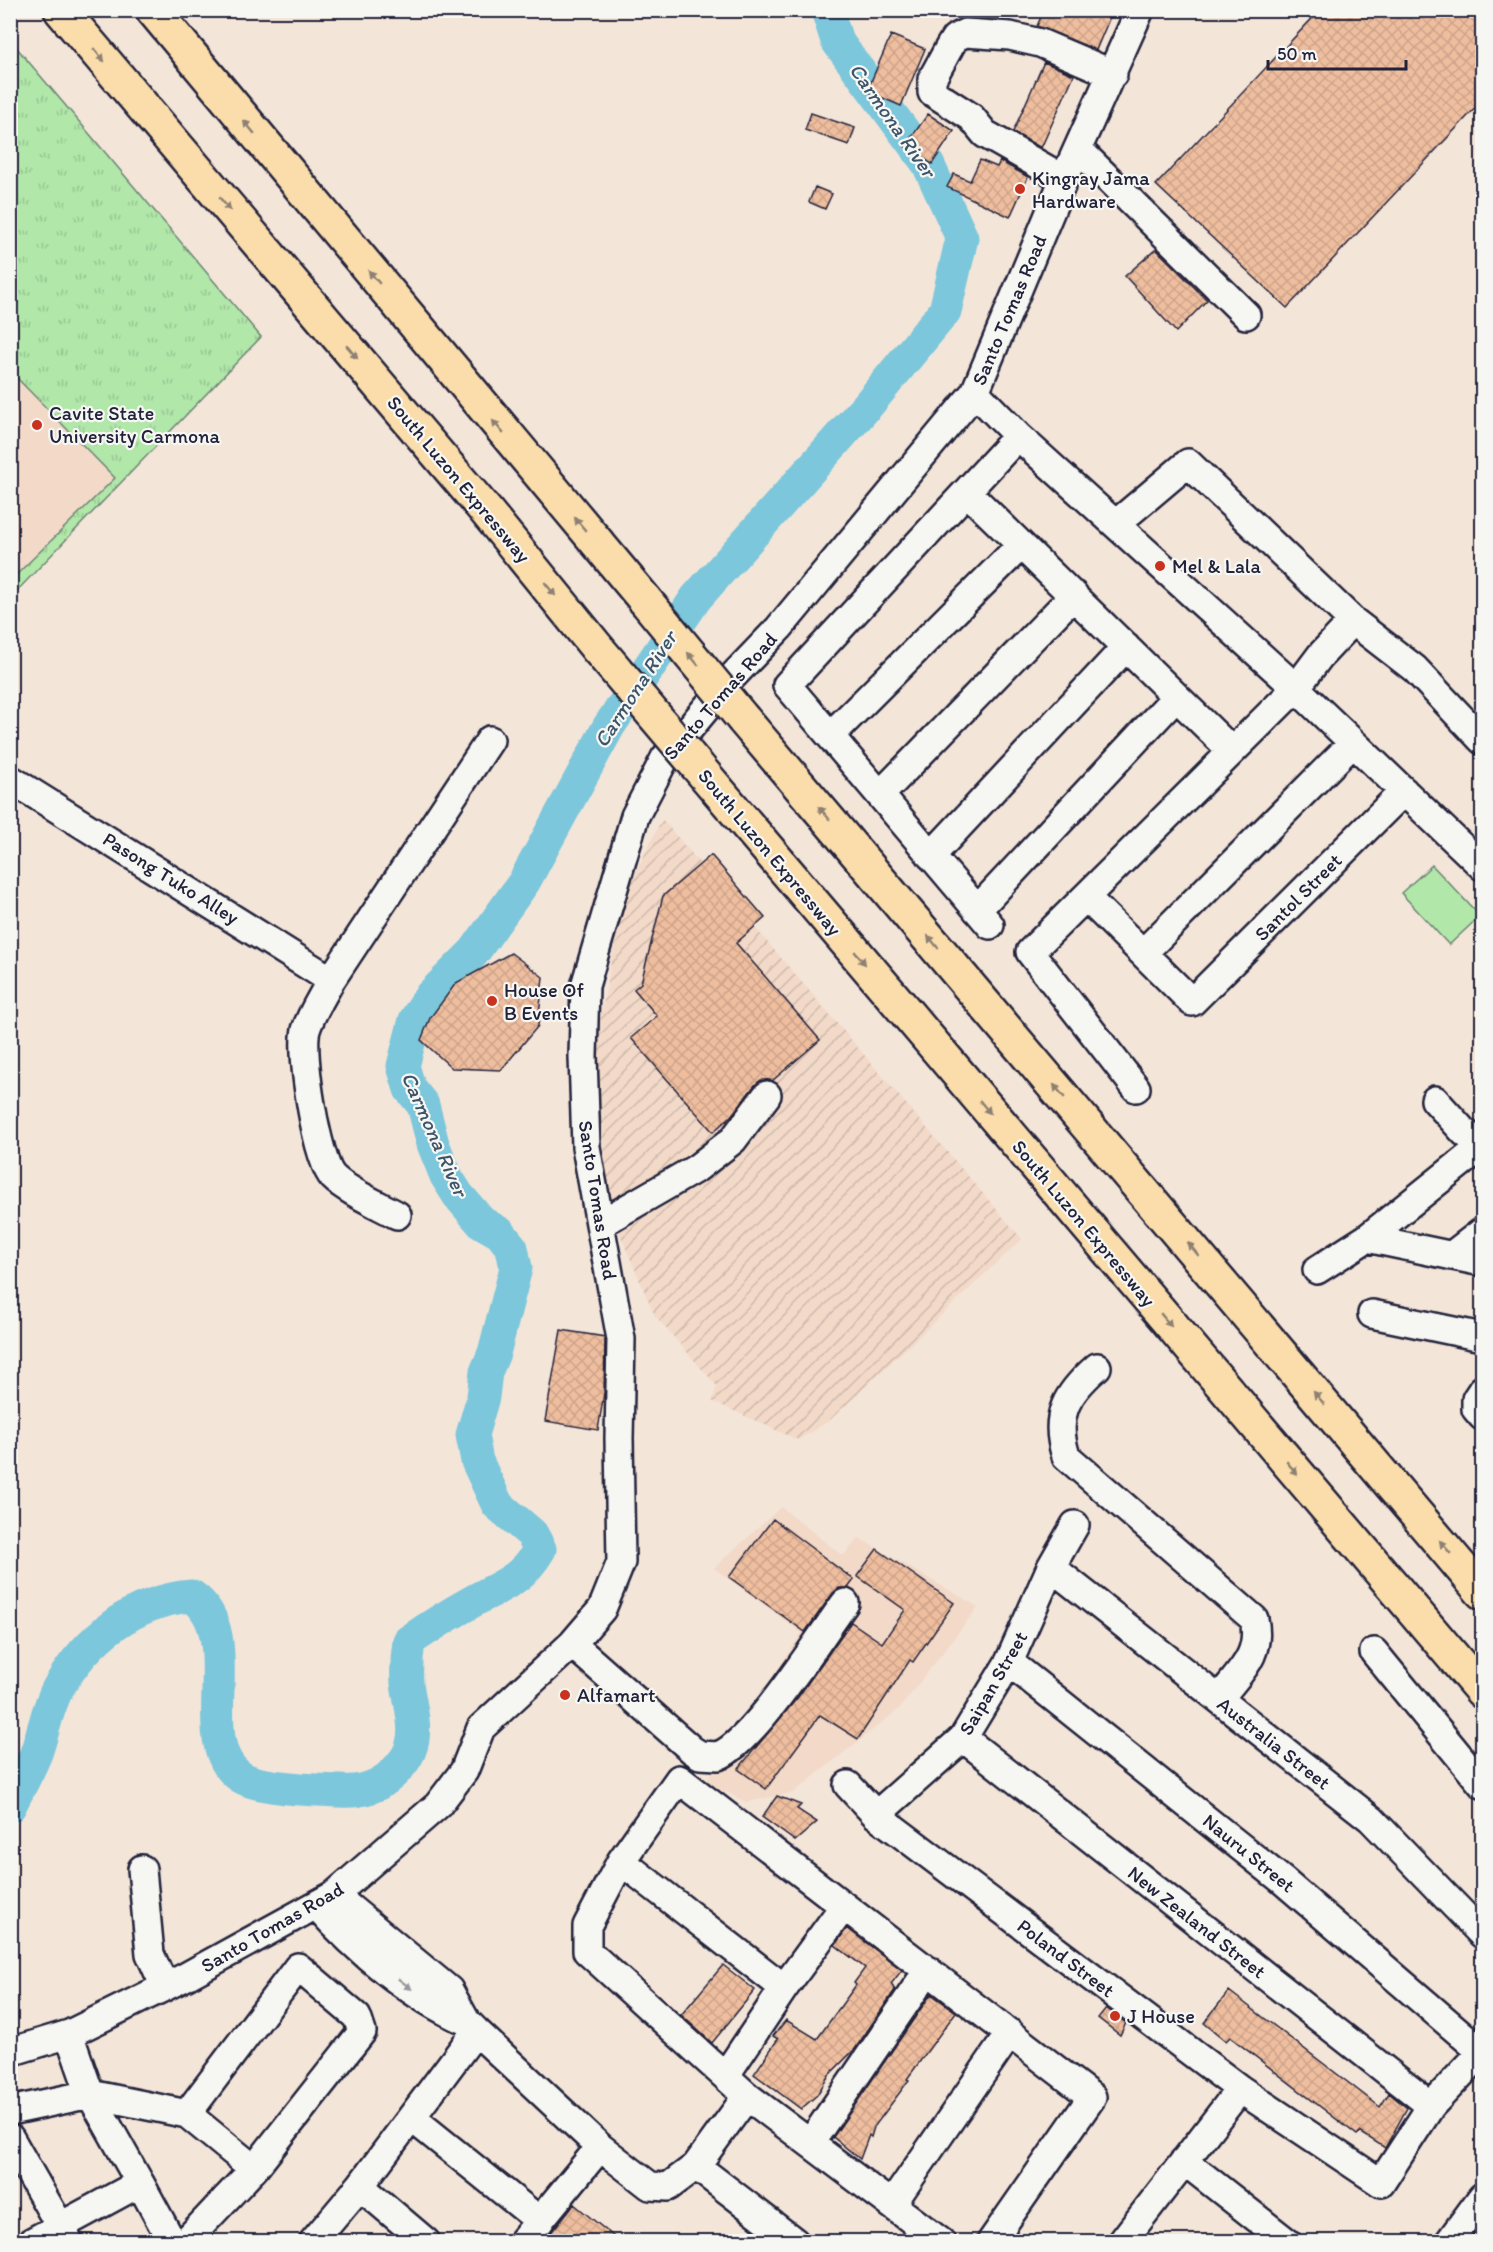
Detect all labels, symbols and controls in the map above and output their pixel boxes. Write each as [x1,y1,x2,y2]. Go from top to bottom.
scale bar [1268,33,1406,71]
text: 50 m [1277,43,1317,65]
one-way arrow [92,47,105,62]
water label: Carmona River [844,58,943,184]
one-way arrow [243,119,256,135]
place label: Kingray Jama Hardware [1032,166,1150,213]
marker: Kingray Jama Hardware [1013,182,1027,196]
one-way arrow [218,196,231,211]
street label: Santo Tomas Road [967,231,1052,389]
one-way arrow [368,270,381,285]
one-way arrow [345,344,358,360]
street label: South Luzon Expressway [382,391,536,568]
place label: Cavite State University Carmona [49,401,221,448]
marker: Cavite State University Carmona [30,418,44,432]
one-way arrow [492,419,505,435]
one-way arrow [574,517,587,532]
place label: Mel & Lala [1172,554,1261,578]
marker: Mel & Lala [1153,559,1167,573]
one-way arrow [543,581,556,597]
water label: Carmona River [588,624,683,752]
street label: Santo Tomas Road [658,627,782,765]
one-way arrow [687,651,700,667]
street label: South Luzon Expressway [693,764,847,941]
one-way arrow [817,805,830,821]
street label: Pasong Tuko Alley [99,827,244,930]
street label: Santol Street [1249,848,1347,946]
one-way arrow [927,935,940,950]
one-way arrow [853,950,866,965]
place label: House Of B Events [504,978,585,1025]
marker: House Of B Events [485,994,499,1008]
water label: Carmona River [396,1068,474,1202]
one-way arrow [1053,1084,1066,1099]
one-way arrow [979,1099,992,1115]
street label: Santo Tomas Road [574,1119,622,1282]
street label: South Luzon Expressway [1007,1135,1161,1312]
one-way arrow [1187,1242,1200,1257]
one-way arrow [1159,1312,1172,1327]
one-way arrow [1313,1391,1326,1406]
one-way arrow [1286,1460,1299,1476]
one-way arrow [1439,1540,1452,1555]
street label: Saipan Street [954,1626,1033,1739]
place label: Alfamart [577,1683,656,1707]
marker: Alfamart [558,1688,572,1702]
street label: Australia Street [1213,1691,1335,1795]
street label: Nauru Street [1198,1809,1300,1897]
street label: New Zealand Street [1123,1861,1271,1983]
street label: Santo Tomas Road [196,1876,348,1978]
street label: Poland Street [1013,1914,1119,2002]
one-way arrow [398,1977,413,1989]
place label: J House [1127,2004,1195,2028]
marker: J House [1108,2009,1122,2023]

